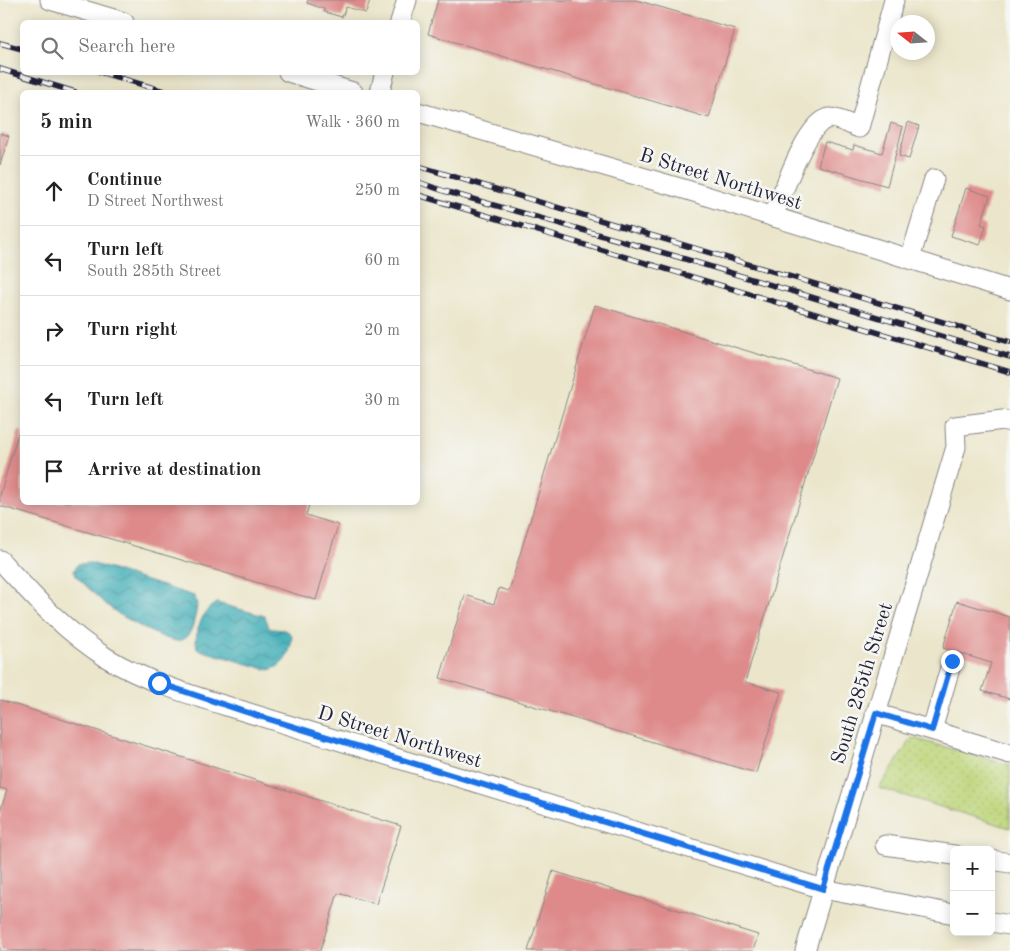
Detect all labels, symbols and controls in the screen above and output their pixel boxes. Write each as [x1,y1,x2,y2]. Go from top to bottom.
north arrow [890,15,935,60]
search box [20,20,420,75]
icon: search [38,34,66,62]
text: Search here [78,38,175,57]
text: 5 min [40,112,93,133]
text: Walk · 360 m [305,115,400,131]
street label: B Street Northwest [637,146,804,214]
text: Continue [87,171,162,190]
icon: ahead [40,177,68,205]
text: 250 m [355,183,400,199]
text: D Street Northwest [87,194,224,210]
text: Turn left [87,241,164,260]
icon: left [40,247,68,275]
text: 60 m [364,253,400,269]
text: South 285th Street [87,264,221,280]
icon: right [40,317,68,345]
text: Turn right [87,321,177,340]
text: 20 m [364,323,400,339]
icon: left [40,387,68,415]
text: Turn left [87,391,164,410]
text: 30 m [364,393,400,409]
icon: arrive [40,457,68,485]
text: Arrive at destination [87,461,261,480]
street label: South 285th Street [829,600,897,767]
route end [941,650,964,673]
route start [148,672,171,695]
street label: D Street Northwest [315,703,484,772]
map controls [950,846,995,936]
button: + [950,846,995,891]
button: − [950,891,995,936]

